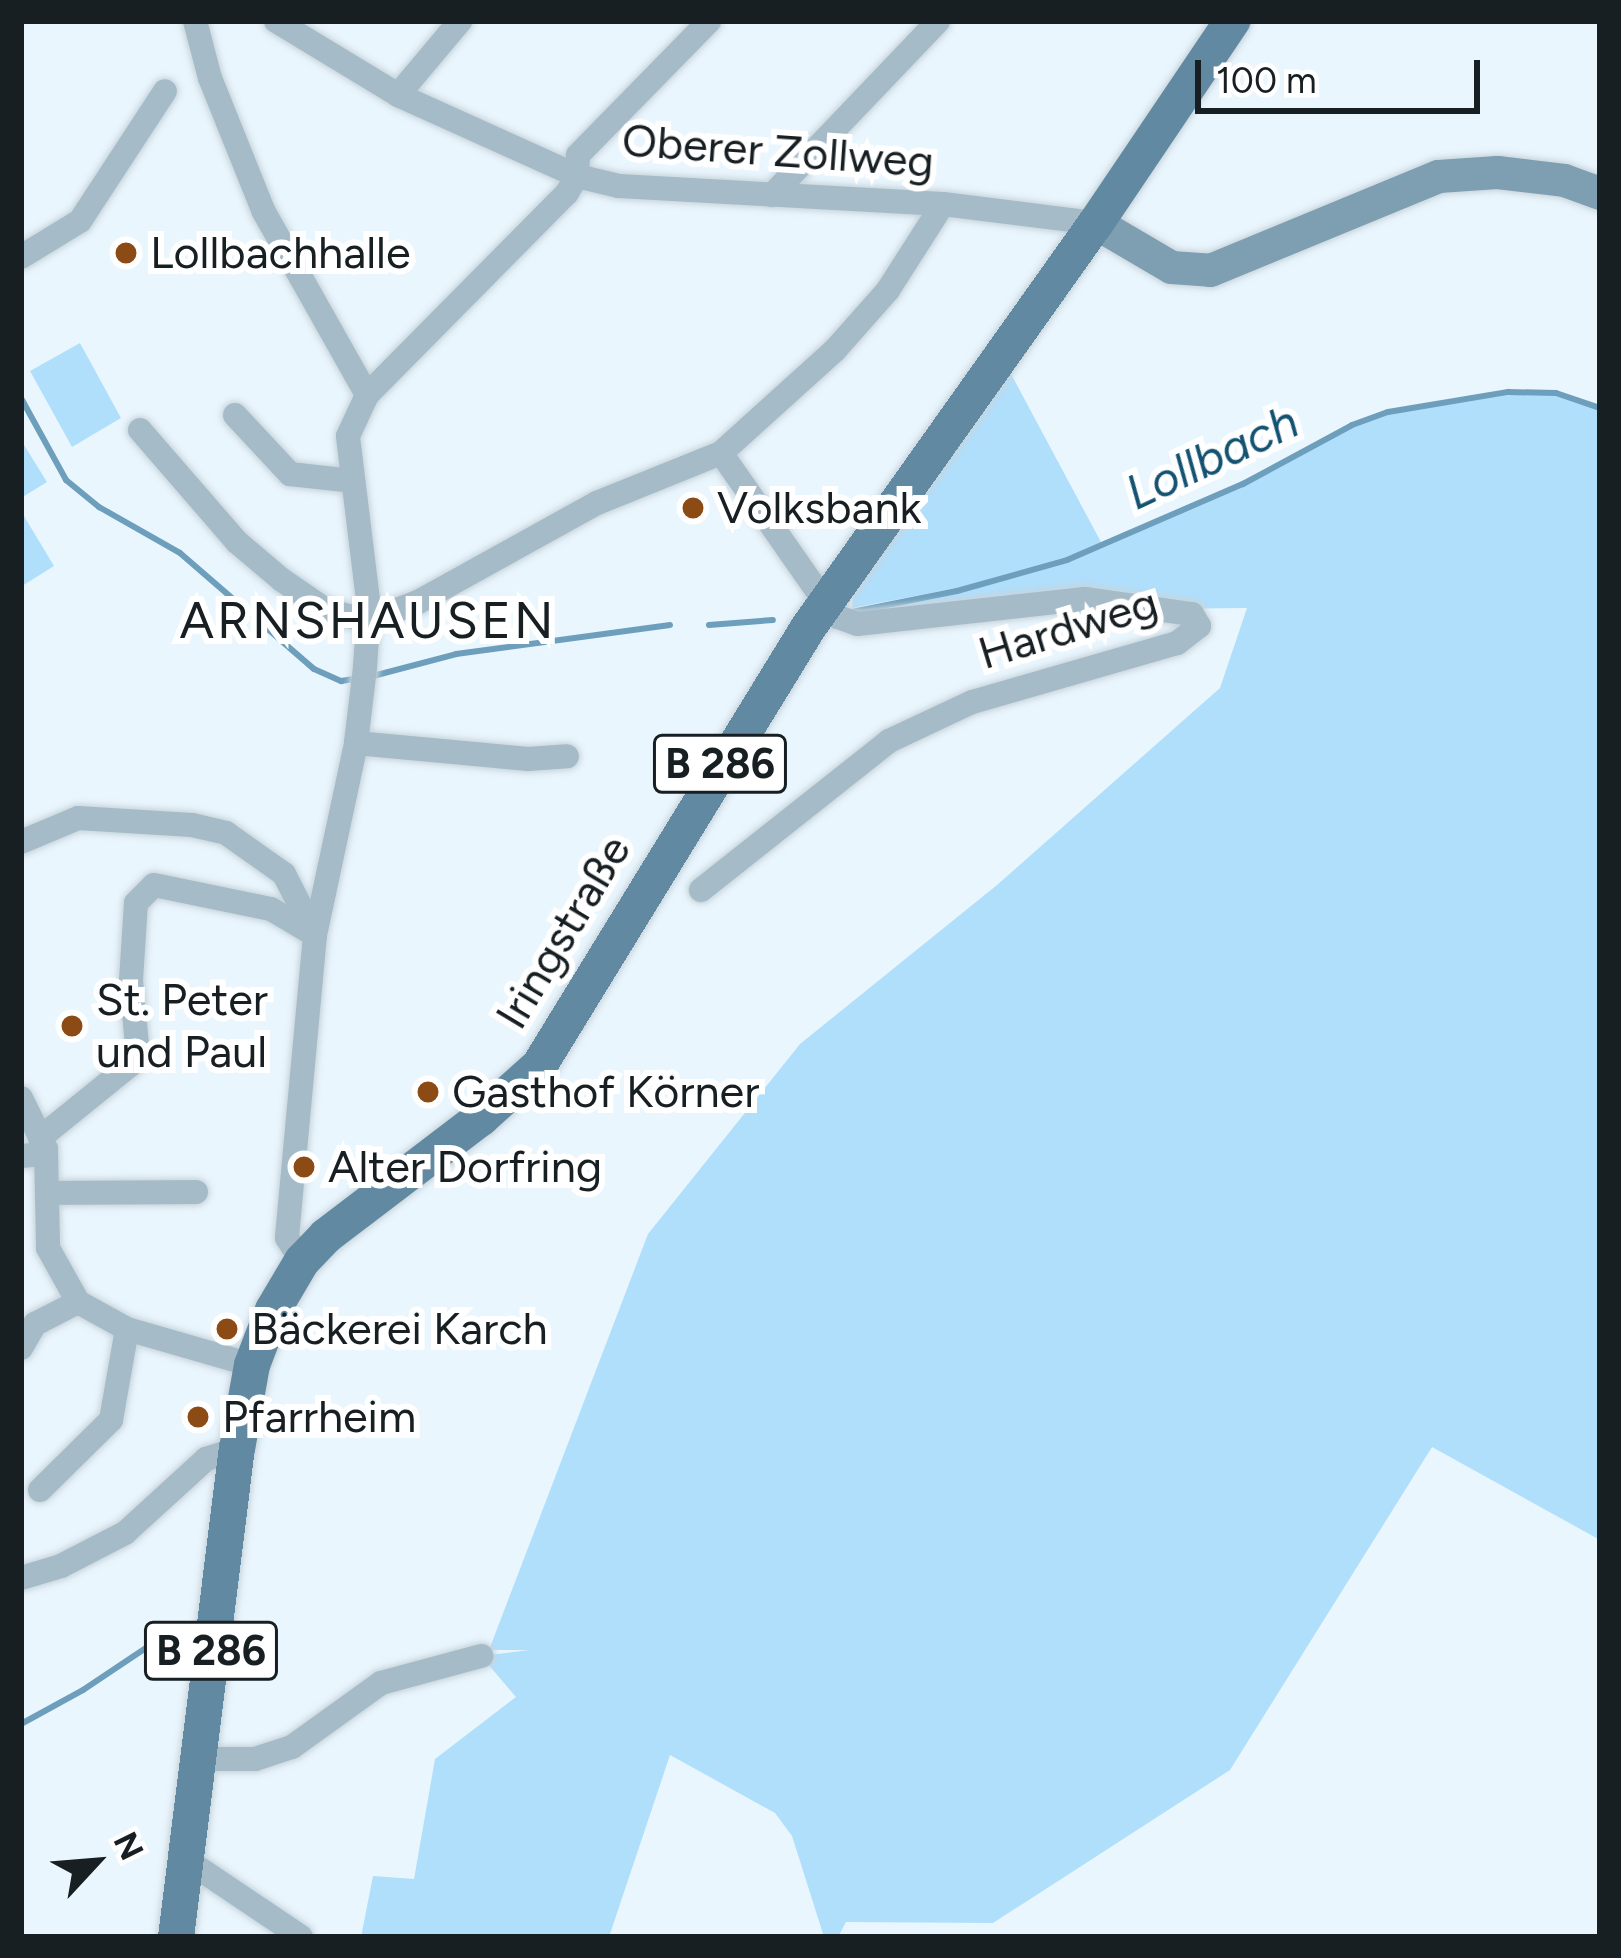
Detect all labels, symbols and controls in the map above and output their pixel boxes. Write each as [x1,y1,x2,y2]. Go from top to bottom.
scale bar [1201,36,1486,110]
text: 100 m [1216,59,1317,102]
street label: Oberer Zollweg [620,113,936,189]
place label: Lollbachhalle [150,226,411,280]
marker: Lollbachhalle [113,240,139,266]
water label: Lollbach [1117,392,1307,522]
place label: Volksbank [717,481,921,535]
marker: Volksbank [680,495,706,521]
street label: Hardweg [972,575,1164,681]
district label: ARNSHAUSEN [179,590,557,652]
road number: B 286 [651,728,789,800]
street label: Iringstraße [484,826,642,1038]
place label: St. Peter und Paul [96,973,268,1079]
marker: St. Peter und Paul [59,1013,85,1039]
place label: Gasthof Körner [452,1065,759,1119]
marker: Gasthof Körner [415,1079,441,1105]
place label: Alter Dorfring [328,1140,602,1194]
marker: Alter Dorfring [291,1154,317,1180]
place label: Bäckerei Karch [251,1302,548,1356]
marker: Bäckerei Karch [214,1316,240,1342]
place label: Pfarrheim [222,1390,416,1444]
marker: Pfarrheim [185,1404,211,1430]
road number: B 286 [142,1615,280,1687]
north arrow [36,1802,156,1922]
text: N [106,1826,152,1866]

